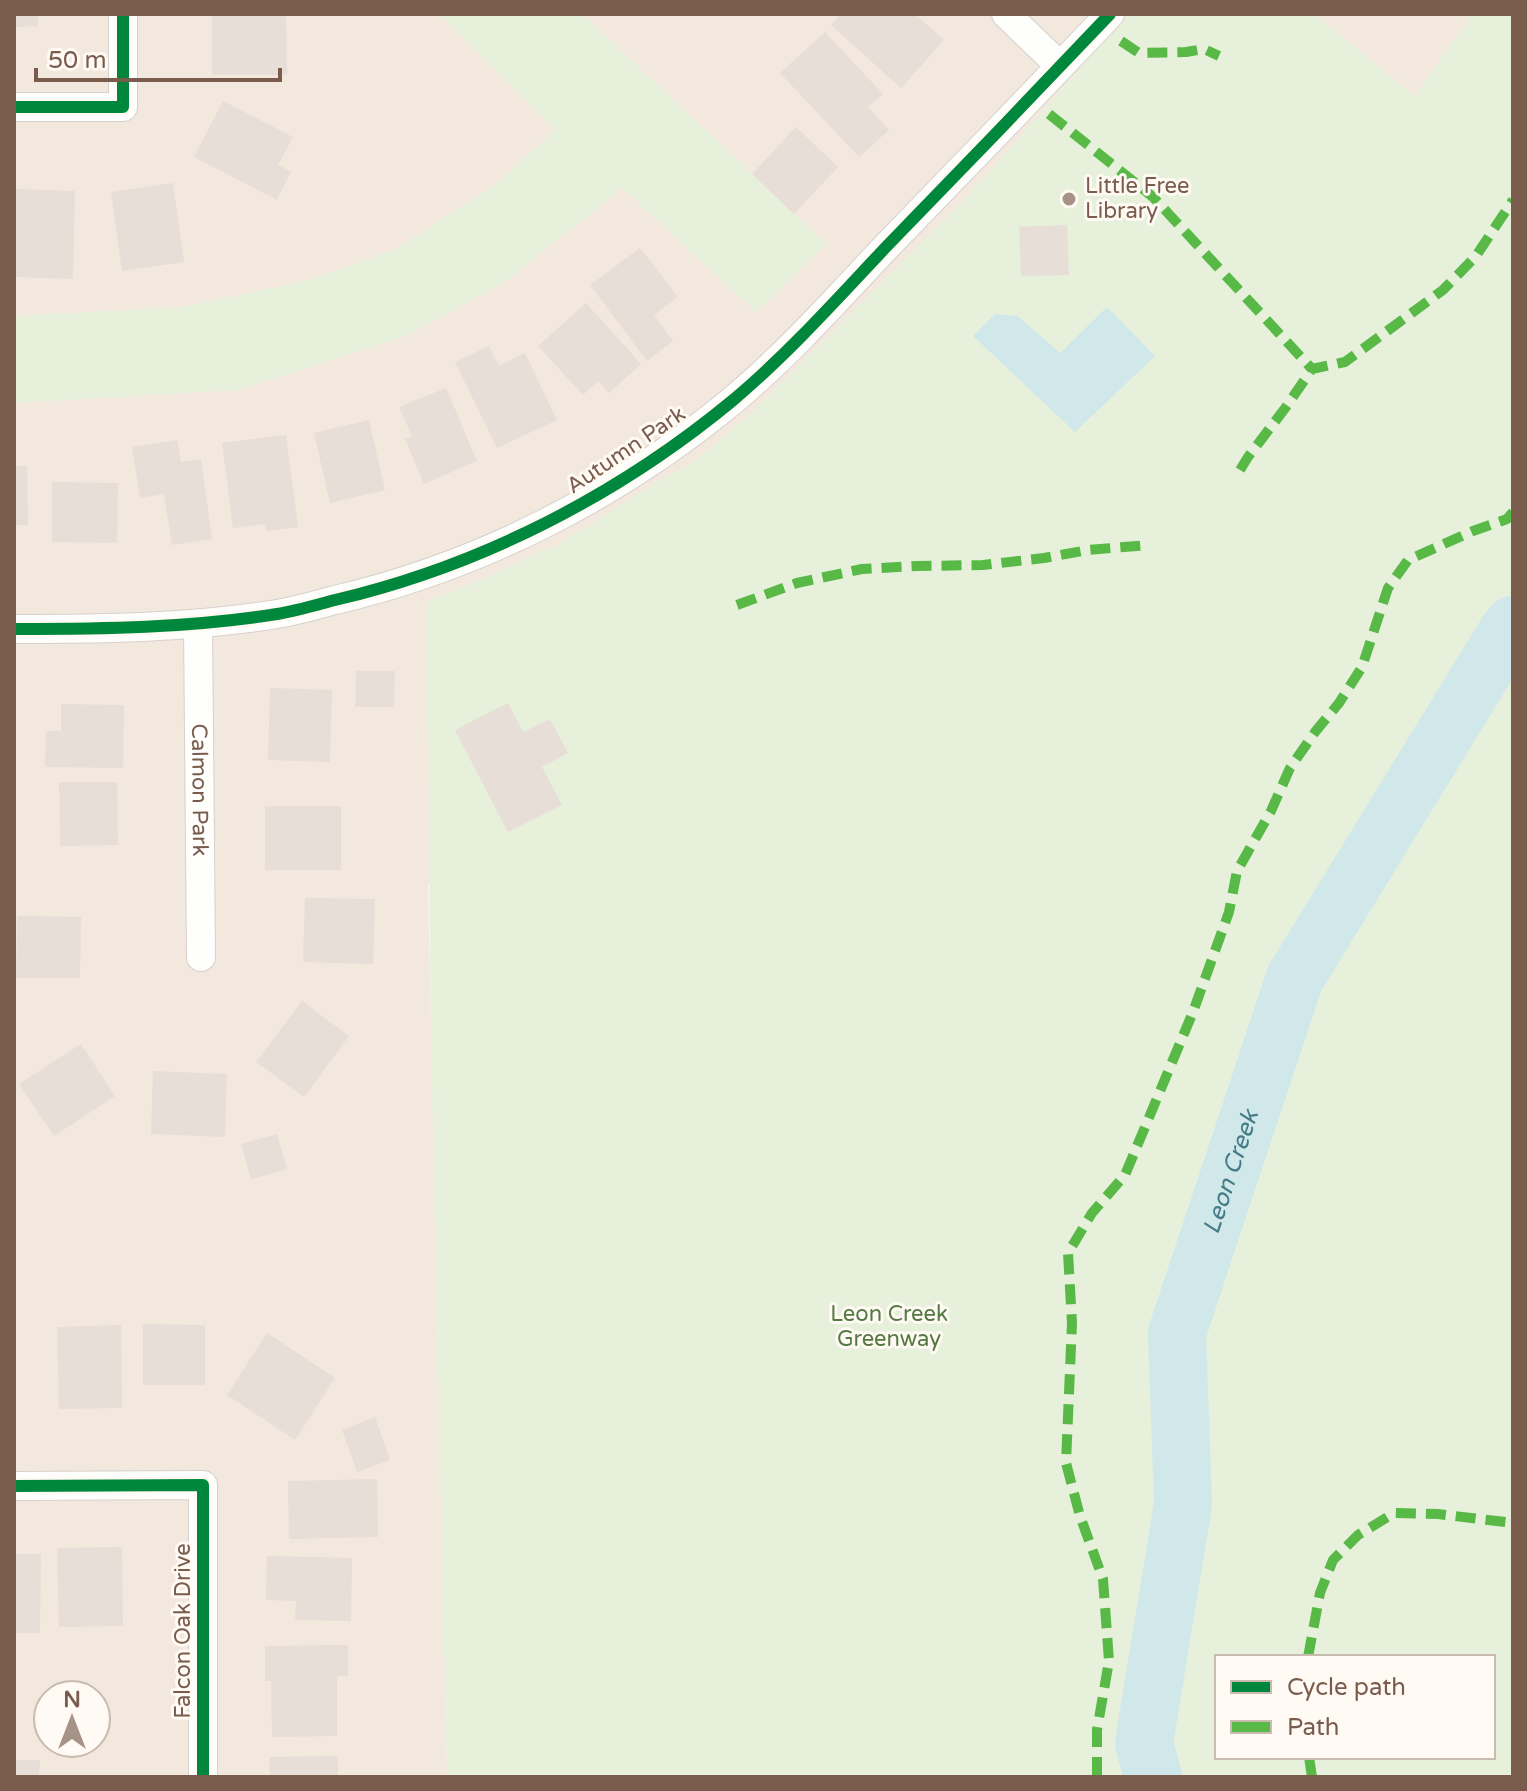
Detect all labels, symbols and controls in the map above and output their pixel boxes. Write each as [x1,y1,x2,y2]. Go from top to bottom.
scale bar [36,32,280,82]
text: 50 m [48,46,106,75]
place label: Little Free Library [1085,173,1189,224]
marker: Little Free Library [1060,190,1078,208]
street label: Autumn Park [562,401,690,499]
street label: Calmon Park [186,723,213,857]
water label: Leon Creek [1196,1105,1265,1238]
park label: Leon Creek Greenway [830,1301,948,1352]
street label: Falcon Oak Drive [170,1543,196,1719]
legend [1215,1655,1495,1759]
text: Cycle path [1287,1673,1406,1702]
north arrow [32,1679,112,1759]
text: N [63,1687,81,1713]
text: Path [1287,1713,1340,1742]

